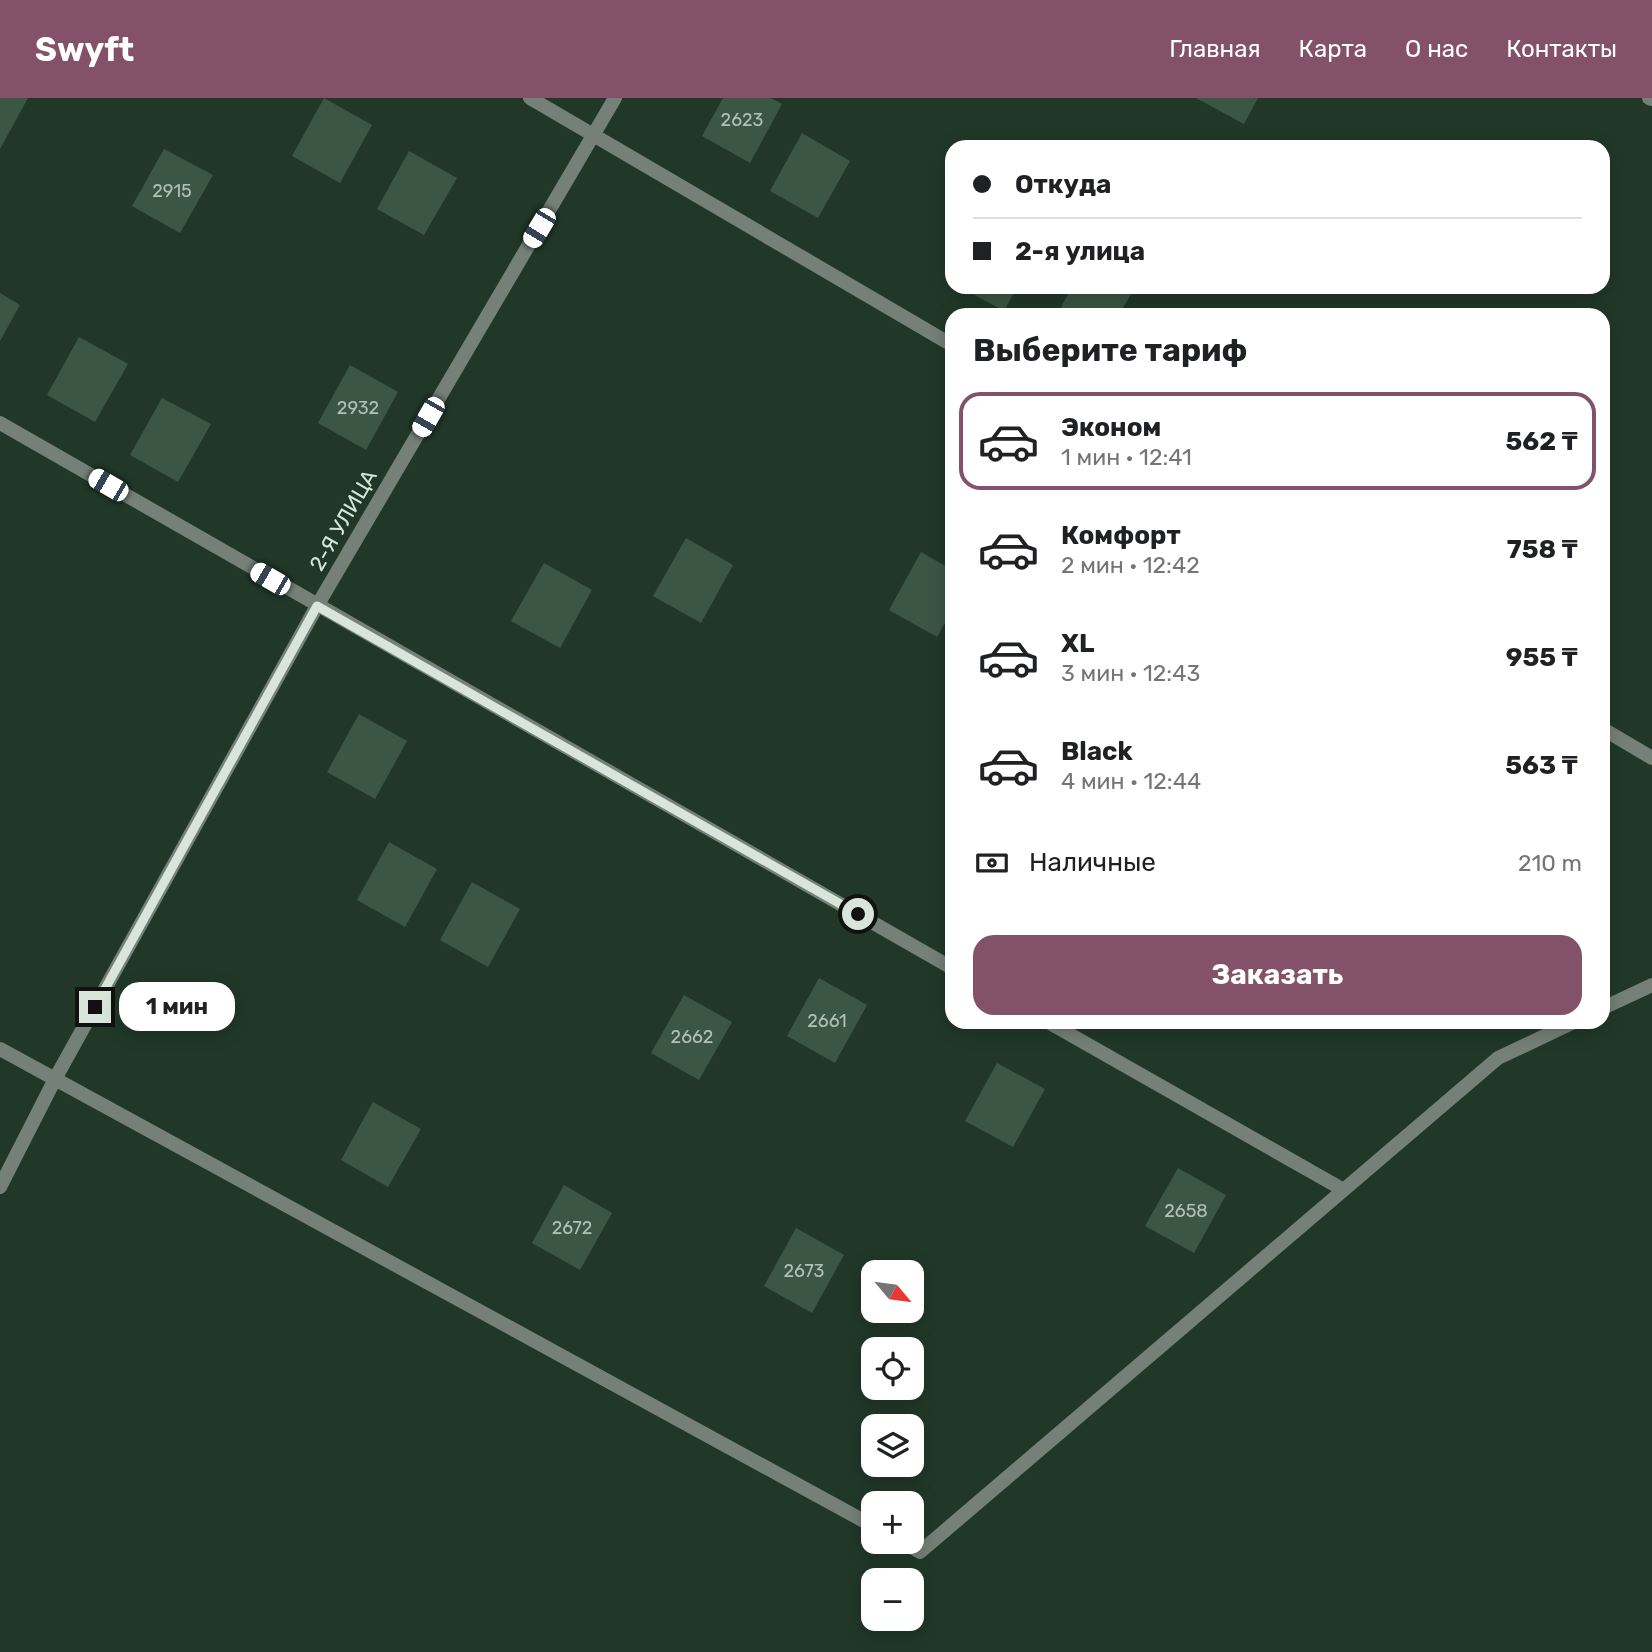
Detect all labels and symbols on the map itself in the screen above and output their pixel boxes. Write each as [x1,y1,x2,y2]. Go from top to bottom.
house number: 2623 [721,109,763,131]
house number: 2915 [152,180,192,202]
car [520,205,559,251]
car [409,394,448,440]
house number: 2932 [337,397,379,419]
car [85,465,132,505]
street label: 2-Я УЛИЦА [304,465,382,575]
car [247,559,294,599]
route start [842,898,874,930]
callout: 1 мин [119,982,235,1032]
route end [79,991,111,1023]
house number: 2661 [807,1010,847,1032]
house number: 2662 [671,1026,713,1048]
house number: 2658 [1164,1200,1208,1222]
house number: 2672 [552,1217,592,1239]
house number: 2673 [784,1260,824,1282]
north arrow [861,1260,924,1323]

